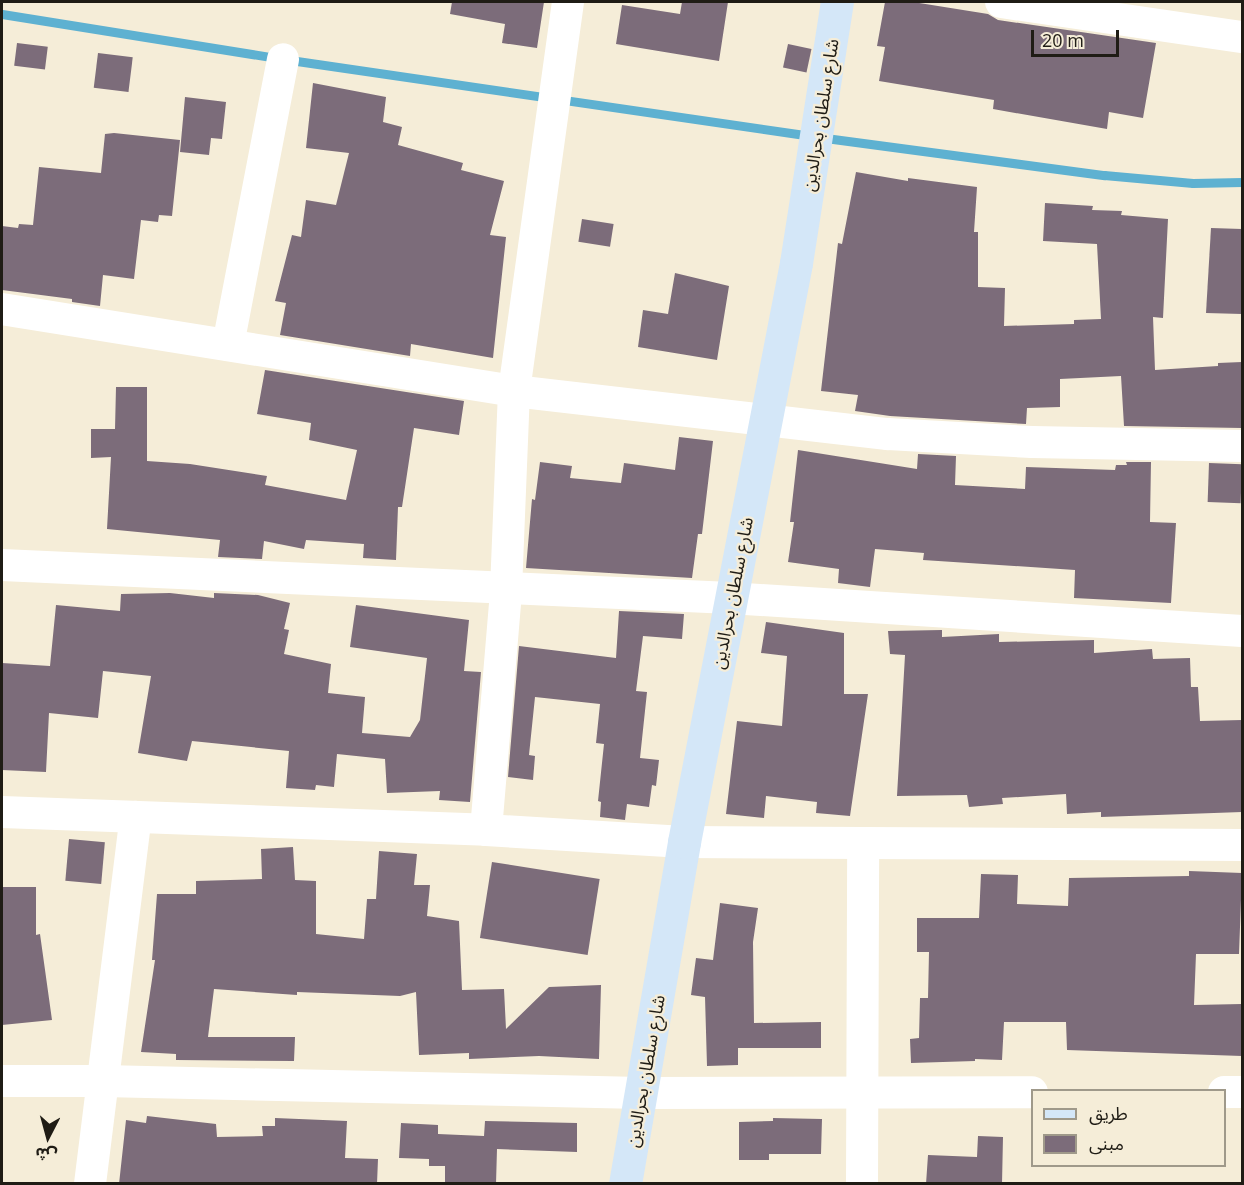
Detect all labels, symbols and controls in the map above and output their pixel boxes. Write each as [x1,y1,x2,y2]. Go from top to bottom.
scale bar [1034,18,1122,56]
text: 20 m [1042,28,1084,52]
street label: شارع سلطان بحرالدين [797,37,843,193]
street label: شارع سلطان بحرالدين [707,515,757,671]
street label: شارع سلطان بحرالدين [621,993,669,1149]
legend [1031,1089,1226,1167]
text: طريق [1089,1101,1128,1125]
north arrow [18,1107,78,1167]
text: مبنى [1089,1131,1124,1155]
text: ش [34,1143,58,1167]

